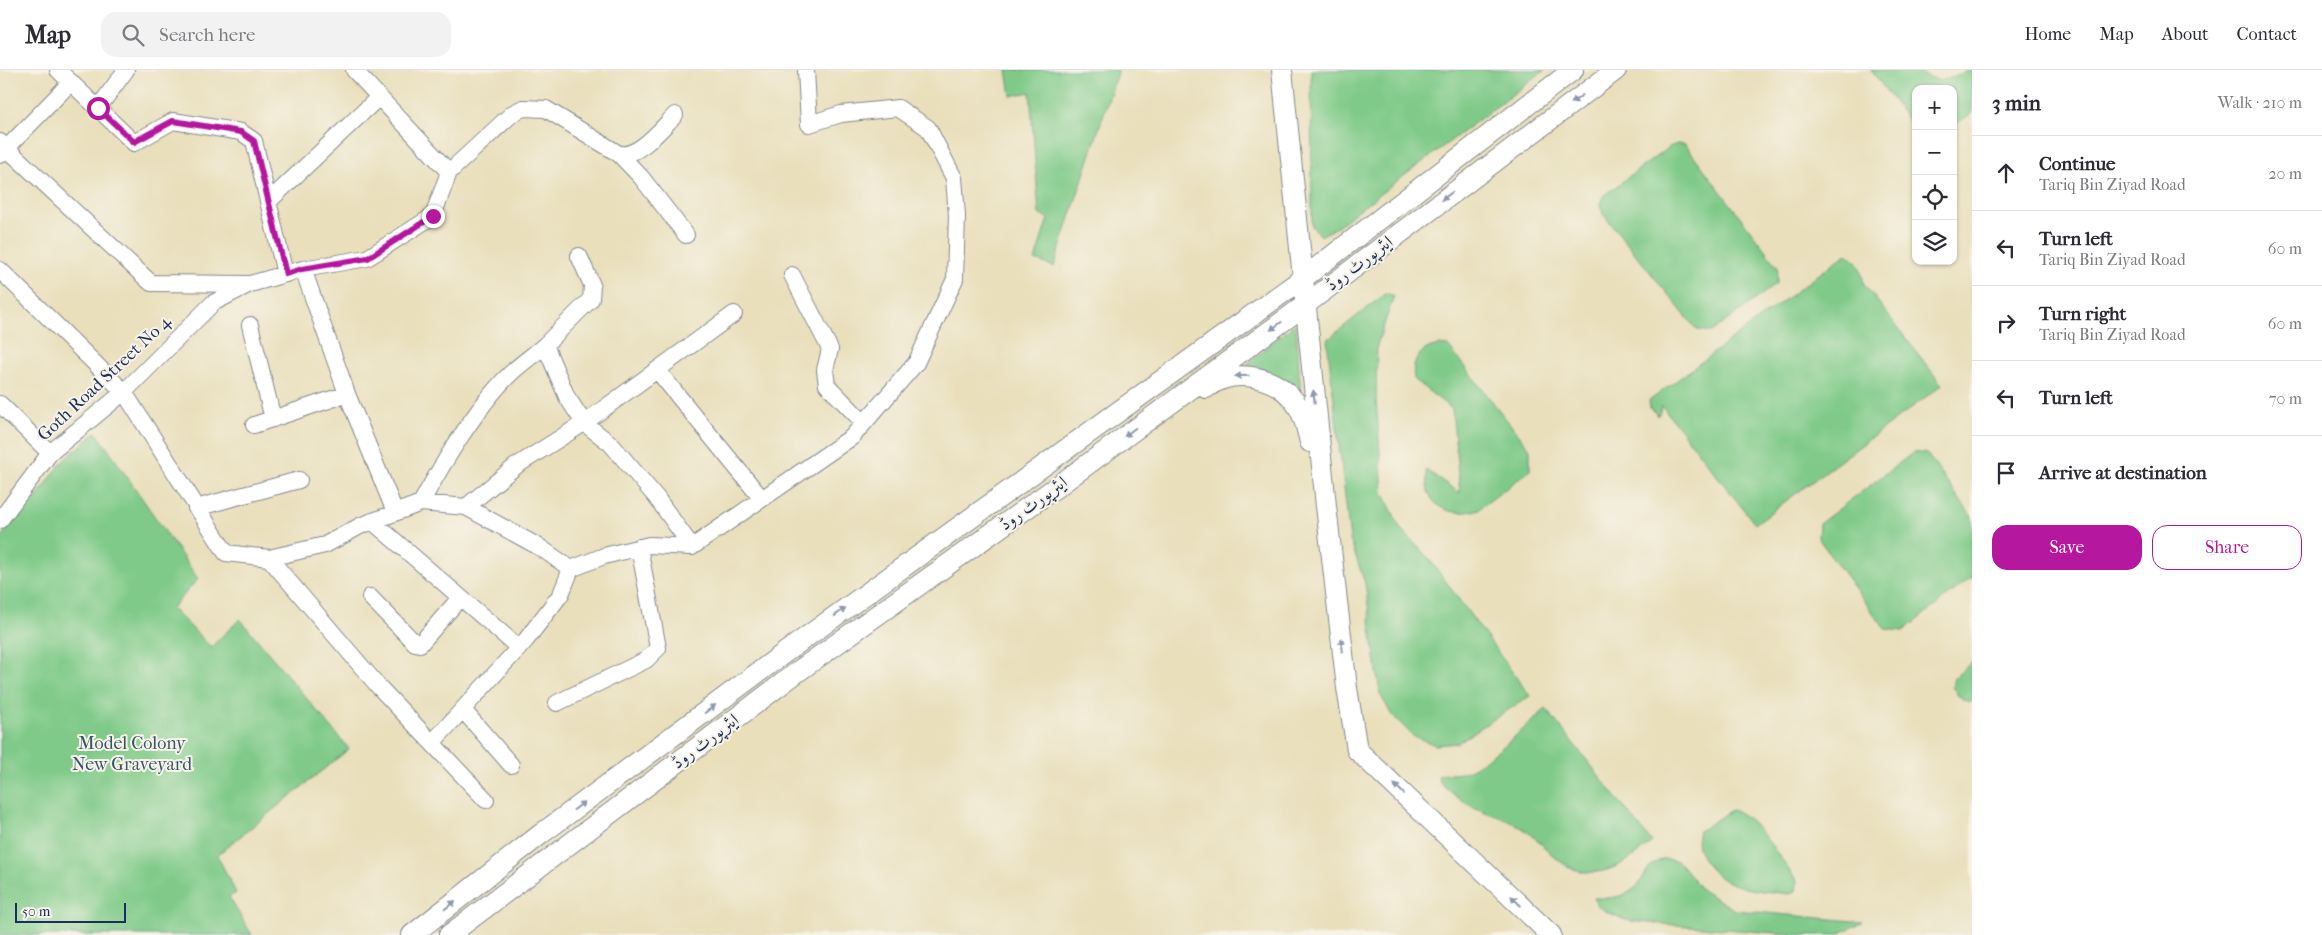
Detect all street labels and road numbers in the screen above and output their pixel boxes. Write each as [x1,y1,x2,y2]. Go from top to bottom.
street label: ایئرپورٹ روڈ [1322,231,1398,297]
street label: Goth Road Street No 4 [33,311,176,446]
street label: ایئرپورٹ روڈ [995,472,1072,537]
street label: ایئرپورٹ روڈ [668,709,744,775]

